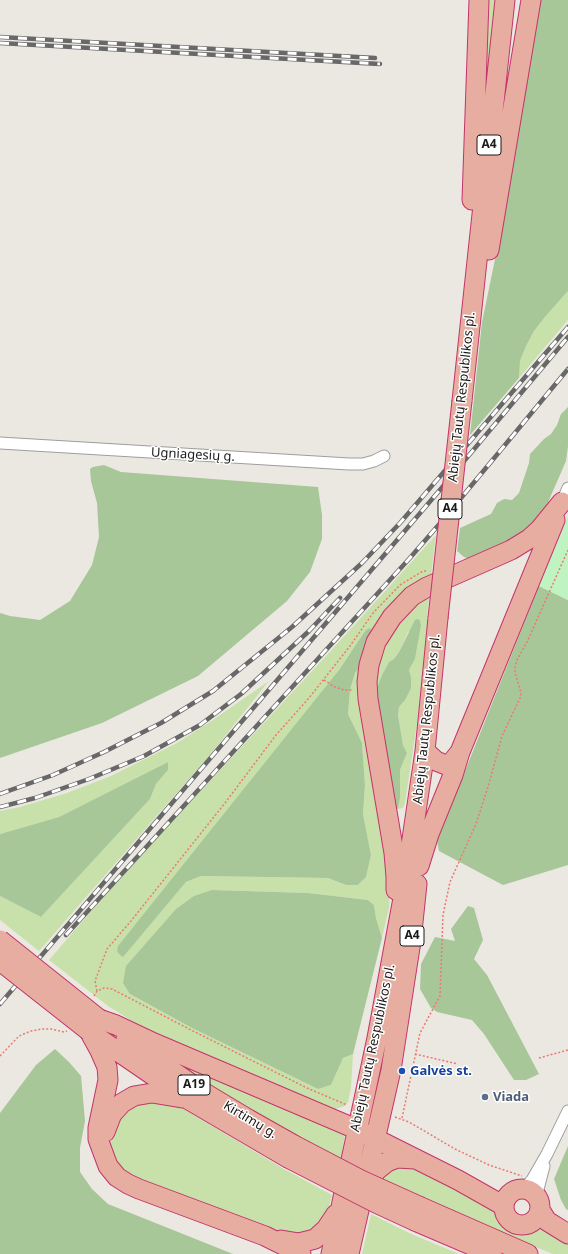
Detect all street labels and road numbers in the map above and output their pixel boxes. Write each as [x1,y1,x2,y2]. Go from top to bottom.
road number: A4 [477,135,501,155]
street label: Abiejų Tautų Respublikos pl. [445,311,479,483]
street label: Ugniagesių g. [151,445,235,465]
road number: A4 [438,499,462,519]
street label: Abiejų Tautų Respublikos pl. [410,633,444,805]
road number: A4 [400,926,424,946]
street label: Abiejų Tautų Respublikos pl. [348,963,398,1133]
road number: A19 [178,1075,210,1095]
street label: Kirtimų g. [220,1098,280,1142]

